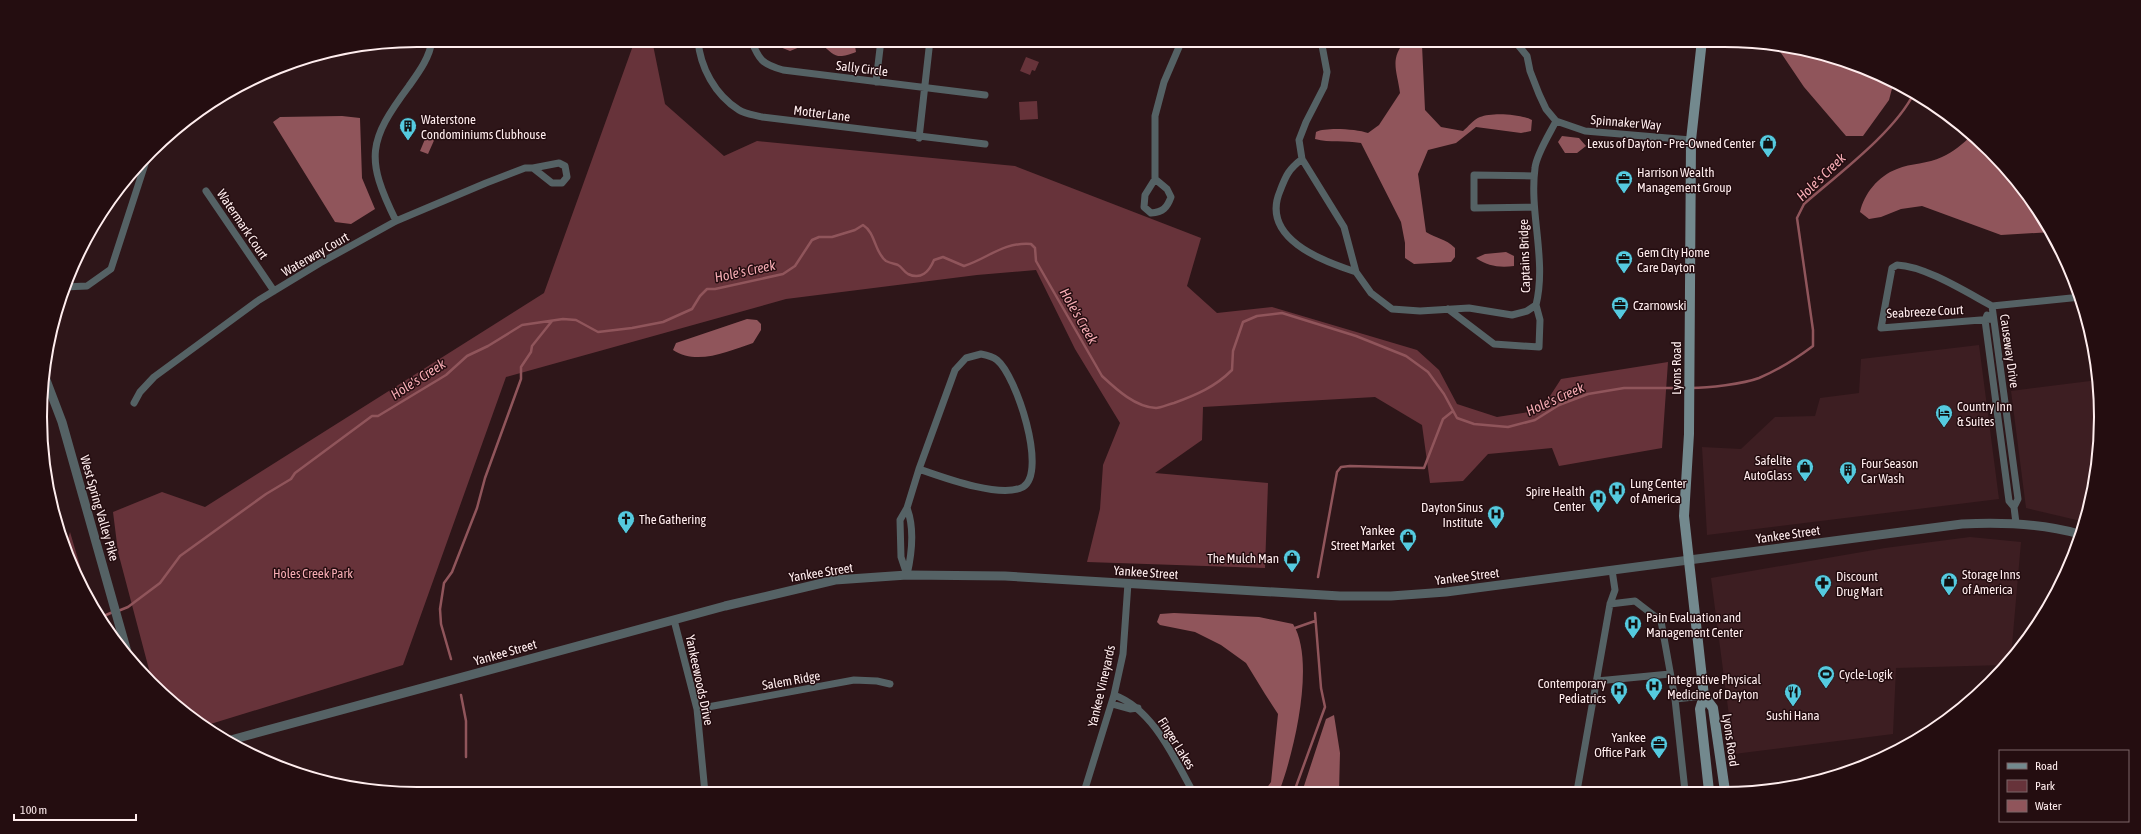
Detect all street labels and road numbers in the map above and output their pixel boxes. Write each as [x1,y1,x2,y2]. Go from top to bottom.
street label: Sally Circle [835,58,889,79]
street label: Motter Lane [793,103,851,124]
street label: Spinnaker Way [1590,112,1662,133]
street label: Watermark Court [214,187,272,262]
street label: Captains Bridge [1516,219,1533,293]
street label: Waterway Court [279,229,352,280]
street label: Seabreeze Court [1886,302,1964,321]
street label: Causeway Drive [1997,313,2022,389]
street label: Lyons Road [1669,341,1684,395]
street label: West Spring Valley Pike [77,454,122,563]
street label: Yankee Street [1755,523,1821,546]
street label: Yankee Street [788,560,855,585]
street label: Yankee Street [1113,563,1179,582]
street label: Yankee Street [1434,565,1500,588]
street label: Yankeewoods Drive [683,634,716,727]
street label: Yankee Street [472,636,539,669]
street label: Yankee Vineyards [1085,643,1118,729]
street label: Salem Ridge [761,668,821,693]
street label: Lyons Road [1719,713,1742,768]
street label: Finger Lakes [1155,715,1199,772]

